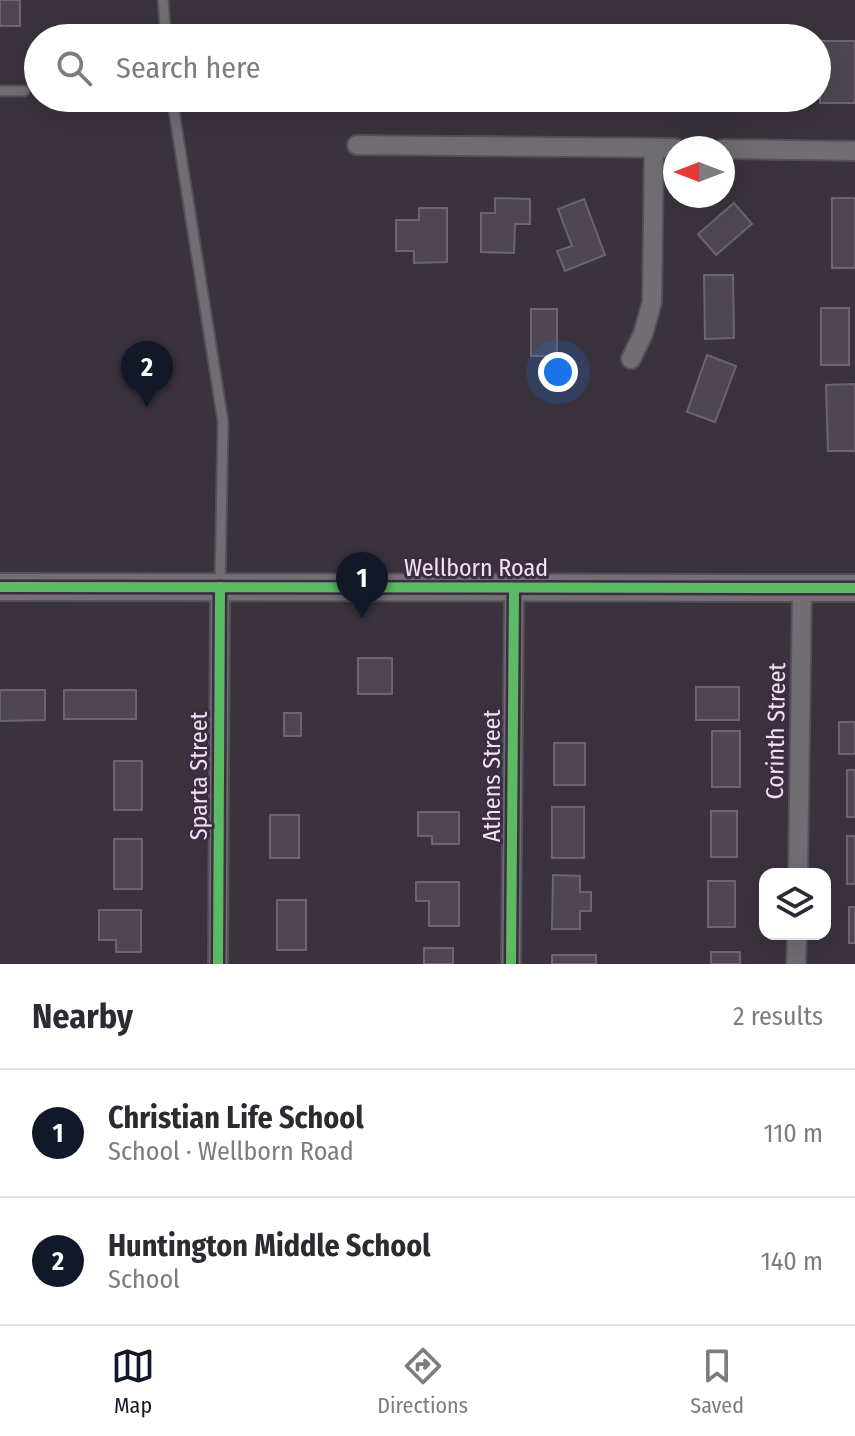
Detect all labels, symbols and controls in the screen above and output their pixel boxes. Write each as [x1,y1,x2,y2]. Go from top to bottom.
search box [24,24,831,112]
icon: search [52,46,96,90]
text: Search here [116,50,261,86]
north arrow [663,136,735,208]
pin: 2 [121,341,173,407]
your location [538,352,578,392]
pin: 1 [336,552,388,618]
street label: Wellborn Road [404,554,548,582]
street label: Corinth Street [761,662,791,800]
street label: Athens Street [478,710,506,842]
street label: Sparta Street [185,712,213,840]
map controls [759,868,831,940]
button: layers [759,868,831,940]
text: Nearby [32,996,133,1037]
text: 2 results [733,1001,823,1032]
text: Christian Life School [108,1100,364,1136]
text: 1 [53,1118,64,1149]
text: 110 m [763,1118,823,1149]
text: School · Wellborn Road [108,1136,354,1167]
text: Huntington Middle School [108,1228,430,1264]
text: 2 [52,1246,64,1277]
text: 140 m [761,1246,823,1277]
text: School [108,1264,180,1295]
tab: Map [111,1344,155,1419]
tab: Directions [377,1344,468,1419]
tab: Saved [690,1344,744,1419]

